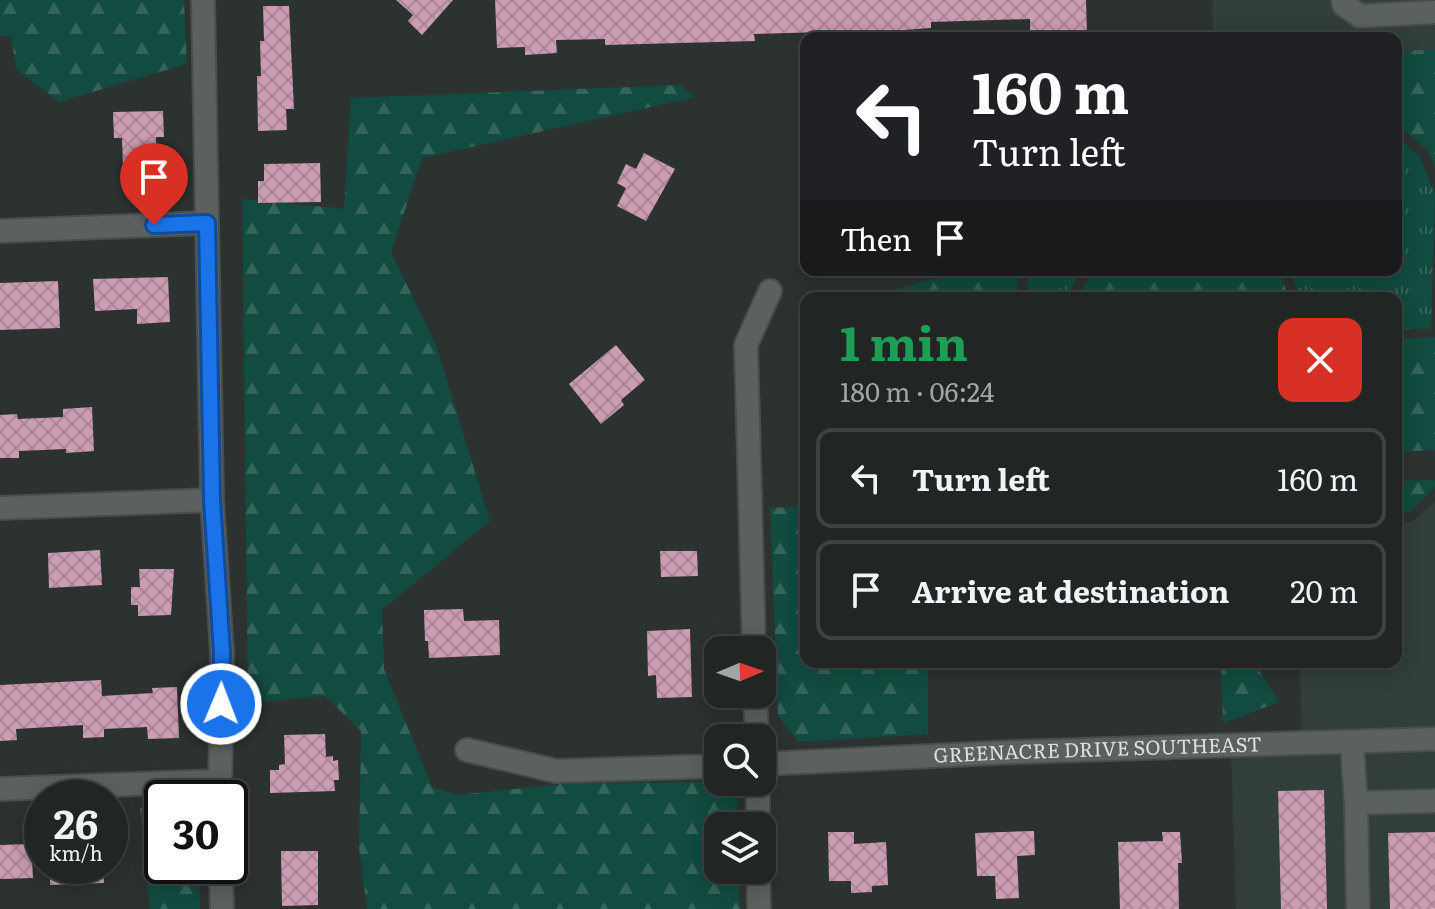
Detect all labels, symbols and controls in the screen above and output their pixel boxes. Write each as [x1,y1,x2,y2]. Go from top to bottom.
text: 160 m [972,48,1129,131]
icon: left [840,64,944,168]
text: Turn left [972,124,1126,177]
pin [120,143,188,225]
icon: arrive [132,155,176,199]
text: Then [840,216,912,260]
icon: arrive [928,216,972,260]
text: 1 min [840,305,968,376]
button: close [1278,318,1362,402]
text: 180 m · 06:24 [840,371,994,410]
icon: left [844,456,888,500]
text: Turn left [912,456,1050,500]
text: 160 m [1277,456,1358,500]
icon: arrive [844,568,888,612]
text: Arrive at destination [912,568,1229,612]
text: 20 m [1290,568,1358,612]
north arrow [704,636,776,708]
map controls [704,636,776,884]
position arrow [179,662,263,746]
button: search [704,724,776,796]
street label: GREENACRE DRIVE SOUTHEAST [933,727,1262,769]
speed limit sign: 30 [144,780,248,884]
text: 26 [54,792,98,851]
button: layers [704,812,776,884]
text: km/h [49,837,103,867]

